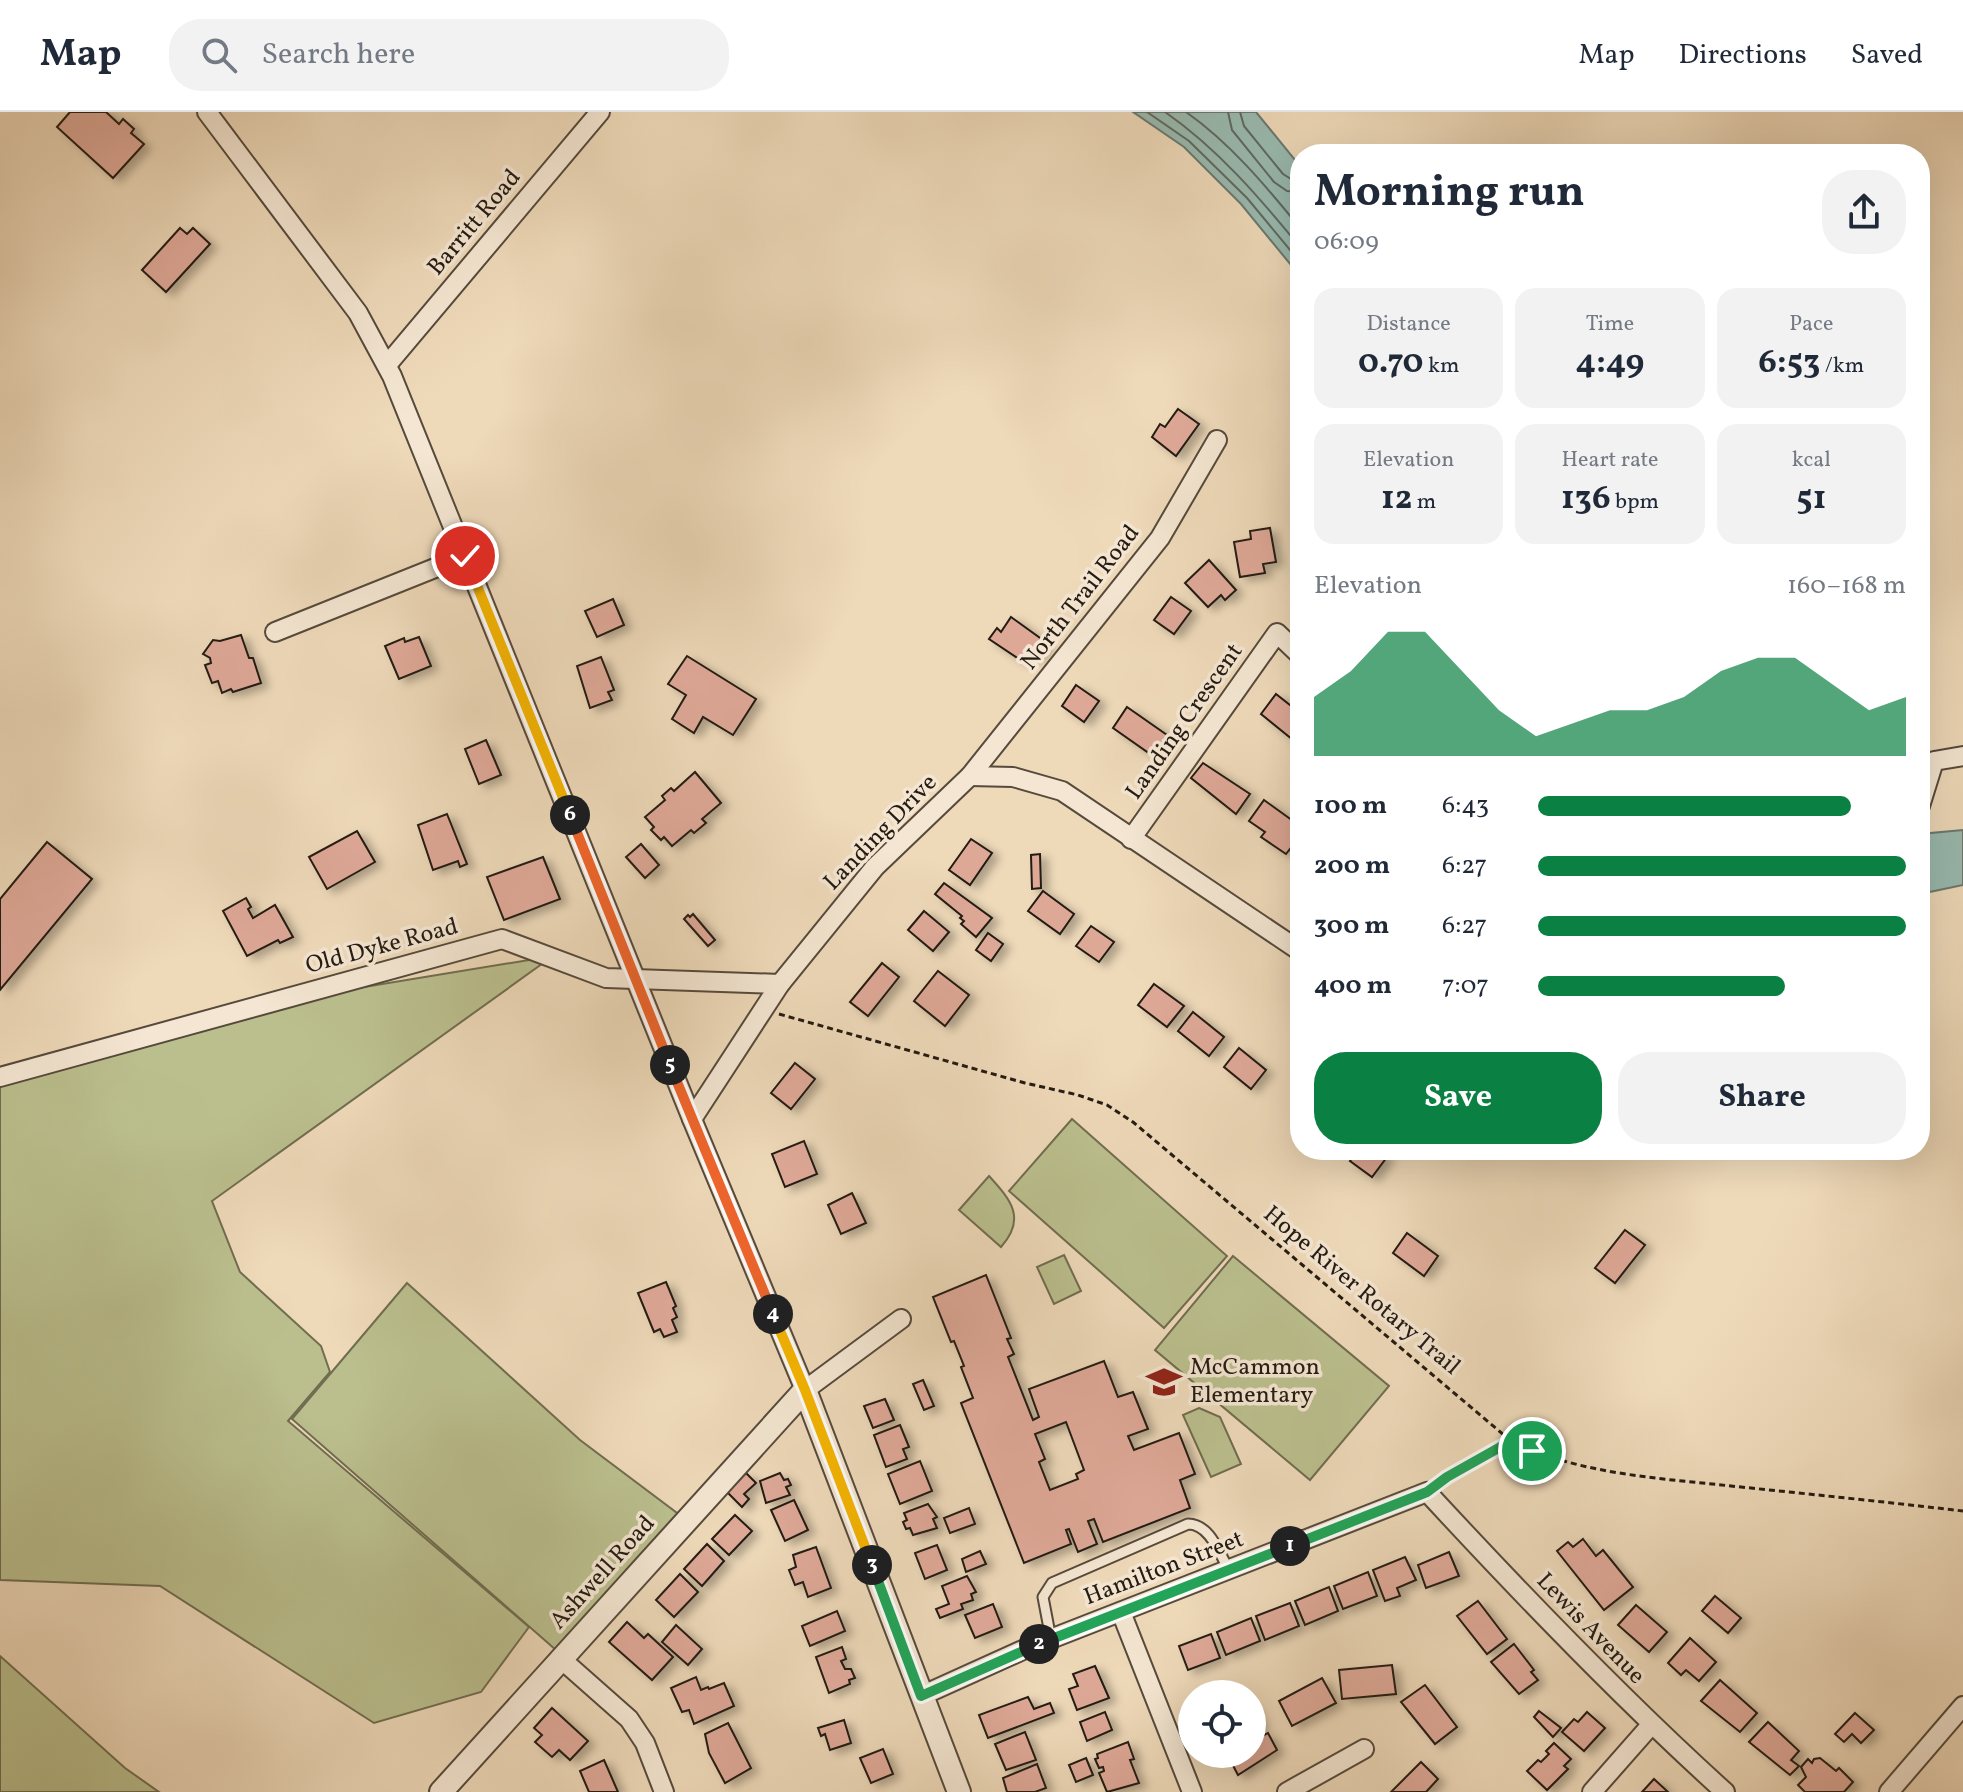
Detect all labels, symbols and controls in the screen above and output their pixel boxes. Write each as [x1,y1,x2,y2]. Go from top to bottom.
search box [169,19,729,91]
text: Map [40,29,121,82]
icon: search [197,33,241,77]
text: Search here [261,34,415,76]
text: Map [1579,36,1635,75]
text: Directions [1679,36,1807,75]
text: Saved [1851,36,1923,75]
street label: Barritt Road [420,162,530,284]
text: Morning run [1314,163,1585,224]
button: share [1822,170,1906,254]
text: 06:09 [1314,224,1379,260]
text: Distance [1367,309,1451,340]
text: Time [1586,309,1634,340]
text: Pace [1789,309,1833,340]
text: 0.70 [1358,340,1424,387]
text: 4:49 [1576,340,1644,387]
text: 6:53 [1758,340,1820,387]
text: km [1424,351,1459,382]
text: /km [1820,351,1864,382]
text: Elevation [1363,445,1454,476]
text: Heart rate [1561,445,1659,476]
text: kcal [1792,445,1831,476]
text: 12 [1381,476,1412,523]
text: 136 [1561,476,1611,523]
text: 51 [1796,476,1826,523]
text: m [1412,487,1436,518]
text: bpm [1611,487,1659,518]
street label: North Trail Road [1013,518,1149,678]
pin [431,522,499,590]
icon: check [443,534,487,578]
text: Elevation [1314,568,1422,604]
text: 160–168 m [1787,568,1906,604]
street label: Landing Crescent [1118,637,1252,807]
street label: Landing Drive [817,767,945,899]
text: 100 m [1314,788,1387,824]
text: 6:43 [1442,788,1489,824]
pin: 6 [550,795,590,835]
text: 6 [564,799,576,830]
text: 200 m [1314,848,1390,884]
text: 6:27 [1442,848,1487,884]
text: 300 m [1314,908,1390,944]
text: 6:27 [1442,908,1487,944]
street label: Old Dyke Road [302,910,462,984]
text: 400 m [1314,968,1392,1004]
text: 7:07 [1442,968,1489,1004]
pin: 5 [650,1045,690,1085]
text: 5 [665,1049,675,1080]
button: Save [1314,1052,1602,1144]
button: Share [1618,1052,1906,1144]
street label: Hope River Rotary Trail [1255,1198,1467,1384]
pin: 4 [753,1294,793,1334]
text: 4 [766,1298,780,1329]
place label: McCammon Elementary [1190,1351,1320,1413]
school or university icon: McCammon Elementary [1145,1363,1183,1401]
pin [1498,1417,1566,1485]
icon: arrive [1510,1429,1554,1473]
street label: Ashwell Road [542,1508,664,1638]
street label: Hamilton Street [1079,1523,1249,1615]
pin: 1 [1270,1526,1310,1566]
text: 1 [1286,1530,1294,1561]
pin: 3 [852,1545,892,1585]
text: 3 [866,1549,878,1580]
street label: Lewis Avenue [1528,1565,1652,1693]
pin: 2 [1019,1624,1059,1664]
text: 2 [1033,1628,1045,1659]
map controls [1178,1680,1266,1768]
button: locate [1178,1680,1266,1768]

